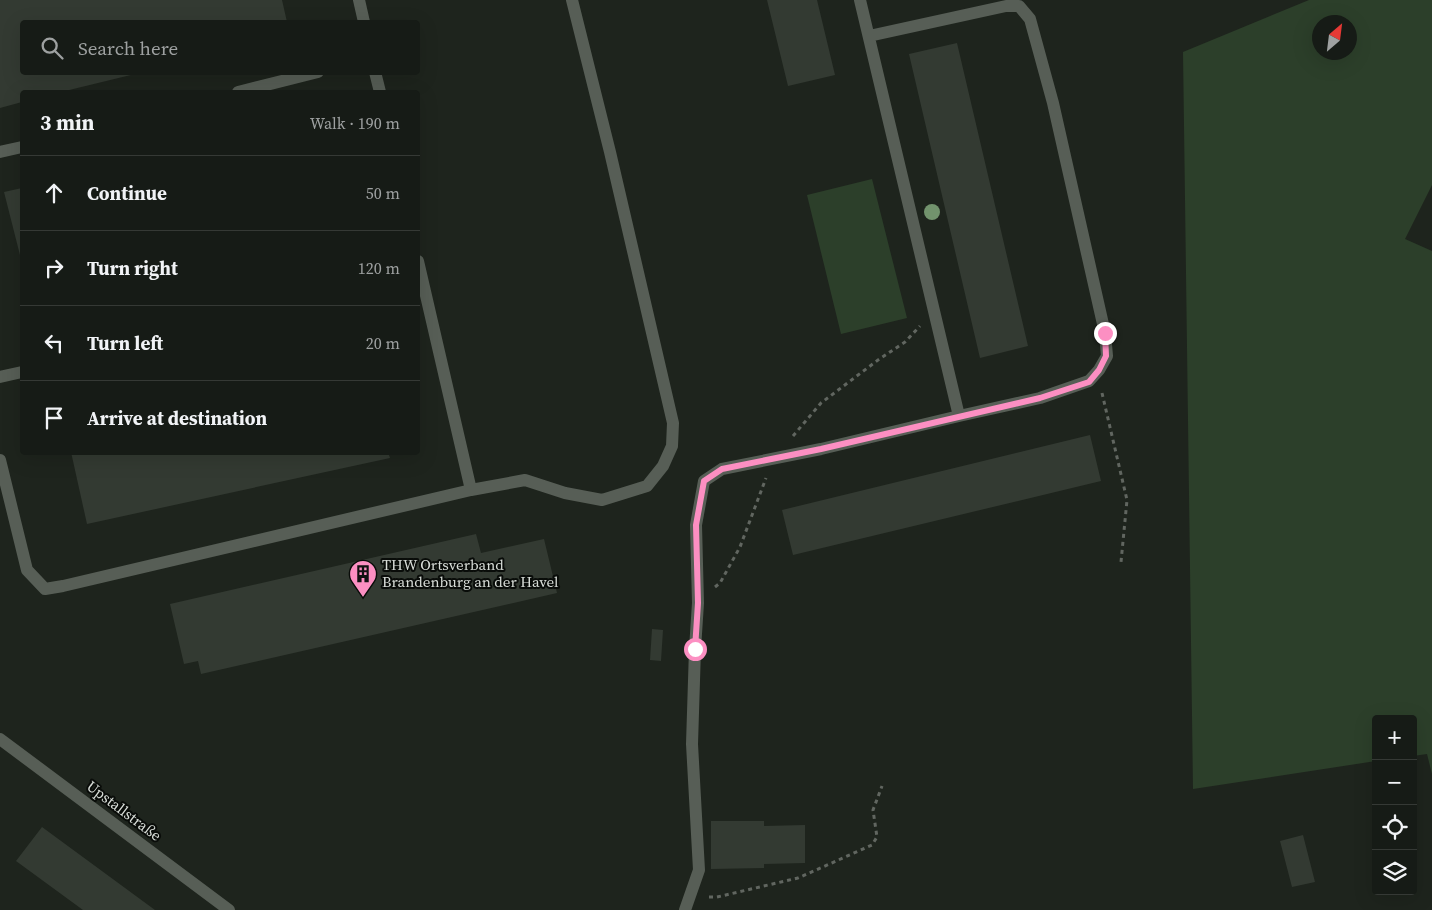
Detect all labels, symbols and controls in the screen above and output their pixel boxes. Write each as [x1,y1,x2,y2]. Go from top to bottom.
north arrow [1312,15,1357,60]
search box [20,20,420,75]
icon: search [38,34,66,62]
text: Search here [78,35,178,61]
text: 3 min [40,108,95,137]
text: Walk · 190 m [310,112,400,134]
icon: ahead [40,179,68,207]
text: Continue [87,180,167,206]
text: 50 m [366,182,400,204]
icon: right [40,254,68,282]
text: Turn right [87,255,178,281]
text: 120 m [358,257,400,279]
route end [1094,322,1117,345]
icon: left [40,329,68,357]
text: Turn left [87,330,163,356]
text: 20 m [366,332,400,354]
icon: arrive [40,404,68,432]
text: Arrive at destination [87,405,267,431]
place label: THW Ortsverband Brandenburg an der Havel [382,554,559,592]
building icon: THW Ortsverband Brandenburg an der Havel [348,559,378,598]
route start [684,638,707,661]
map controls [1372,715,1417,895]
button: + [1372,715,1417,760]
button: − [1372,760,1417,805]
street label: Upstallstraße [83,776,166,846]
button: locate [1372,805,1417,850]
button: layers [1372,850,1417,895]

